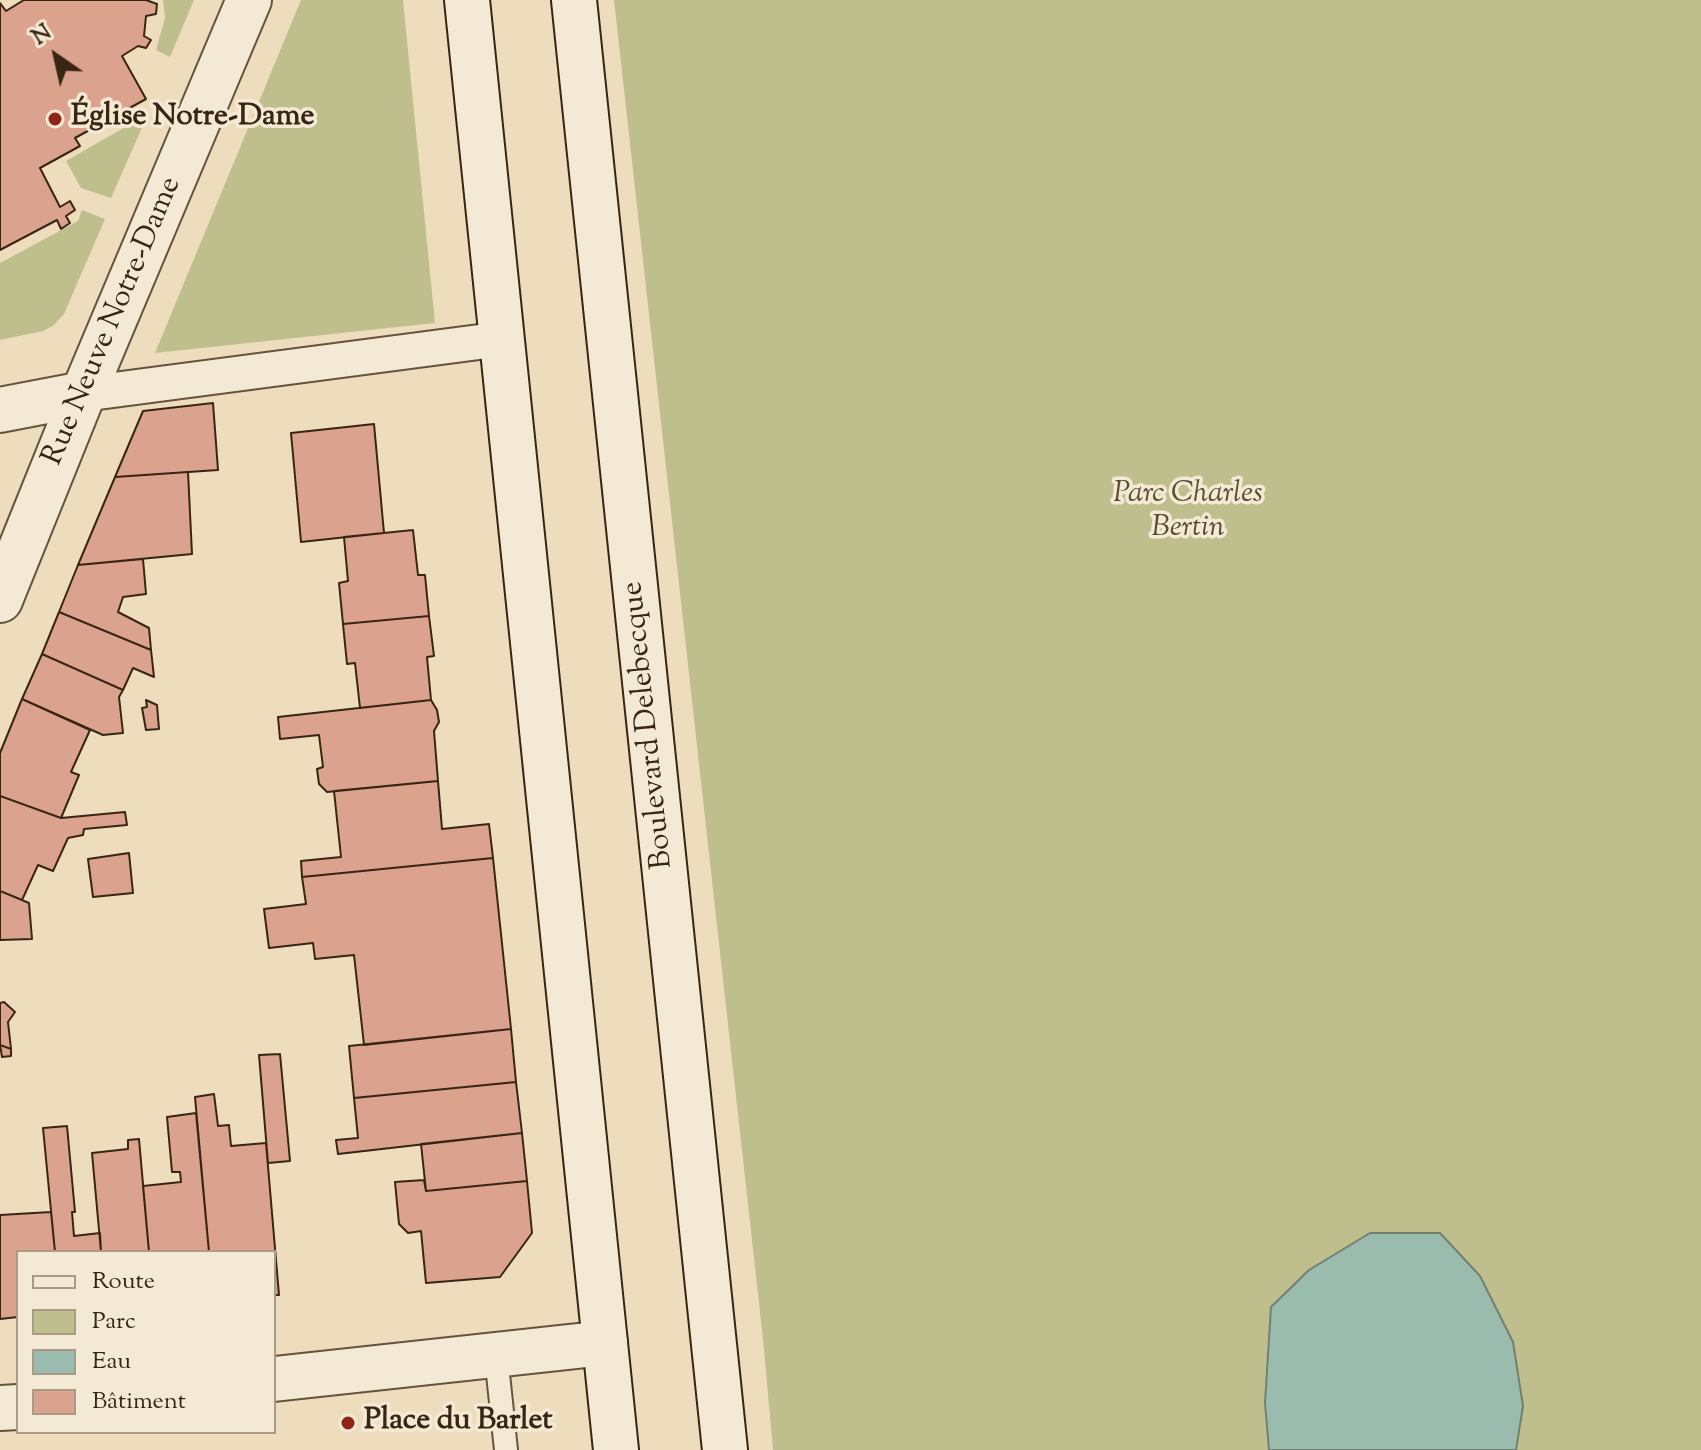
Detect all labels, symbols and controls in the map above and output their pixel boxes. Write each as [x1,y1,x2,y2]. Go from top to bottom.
north arrow [16,16,96,96]
text: N [26,18,59,54]
place label: Église Notre-Dame [71,101,314,137]
marker: Église Notre-Dame [46,110,64,128]
street label: Rue Neuve Notre-Dame [37,172,191,472]
park label: Parc Charles Bertin [1113,478,1263,548]
street label: Boulevard Delebecque [617,579,683,871]
legend [16,1250,276,1434]
text: Route [92,1265,155,1299]
text: Parc [92,1305,136,1339]
text: Eau [92,1345,131,1379]
text: Bâtiment [92,1385,186,1419]
place label: Place du Barlet [364,1405,553,1441]
marker: Place du Barlet [339,1414,357,1432]

